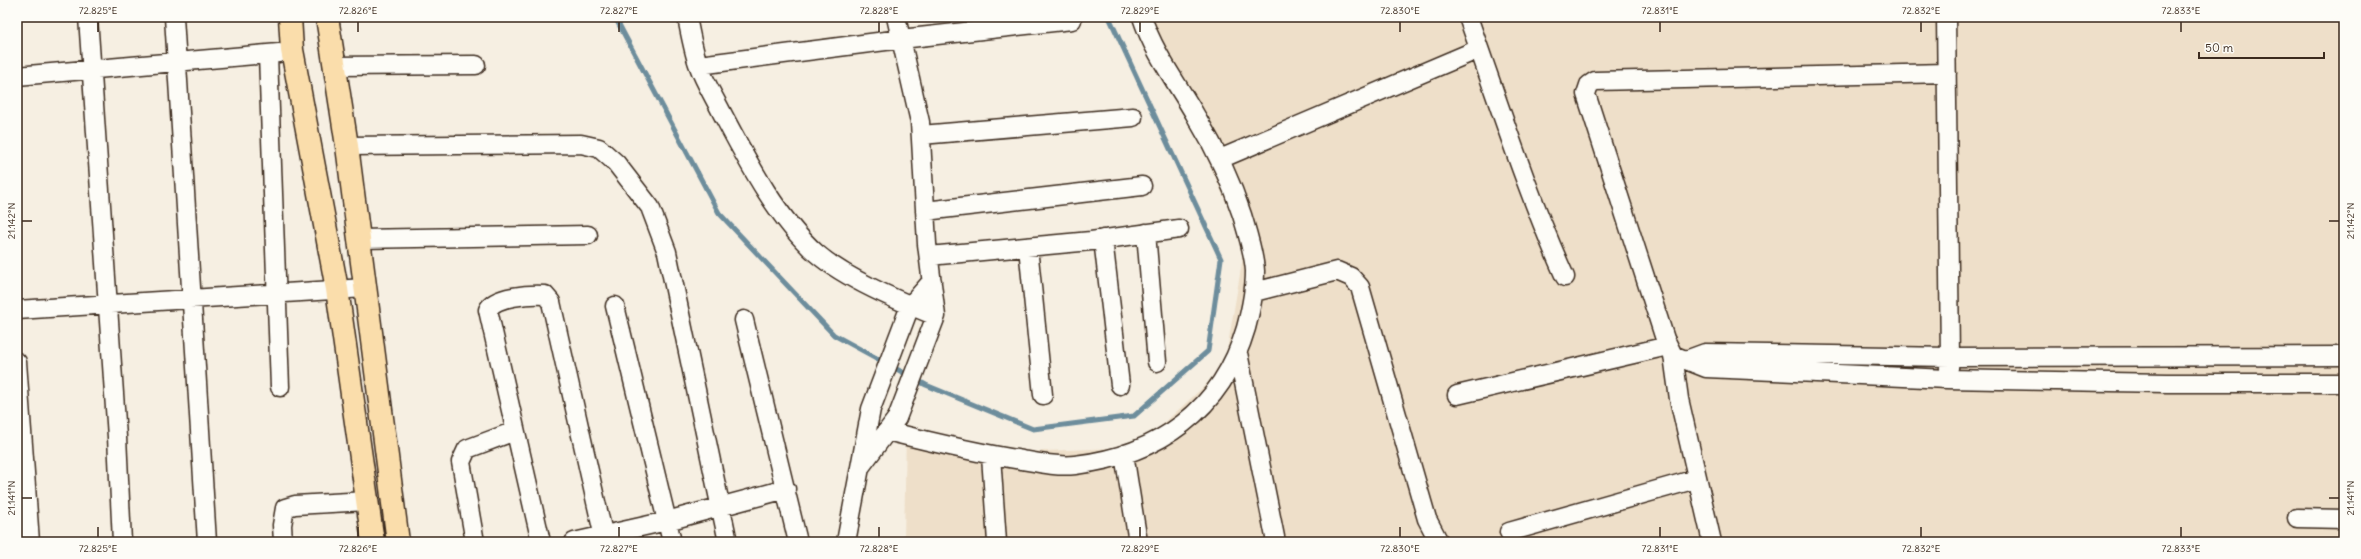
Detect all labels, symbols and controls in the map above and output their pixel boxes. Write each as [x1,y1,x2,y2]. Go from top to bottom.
text: 72.825°E [79,4,117,17]
text: 72.826°E [339,4,377,17]
text: 72.827°E [600,4,638,17]
text: 72.828°E [860,4,898,17]
text: 72.829°E [1121,4,1159,17]
text: 72.830°E [1380,4,1420,17]
text: 72.831°E [1642,4,1679,17]
text: 72.832°E [1902,4,1940,17]
text: 72.833°E [2162,4,2201,17]
scale bar [2199,34,2324,60]
text: 50 m [2205,40,2234,55]
text: 21.142°N [5,203,18,239]
text: 21.142°N [2344,203,2357,239]
text: 21.141°N [5,481,18,516]
text: 21.141°N [2344,481,2357,516]
text: 72.825°E [79,542,117,555]
text: 72.826°E [339,542,377,555]
text: 72.827°E [600,542,638,555]
text: 72.828°E [860,542,898,555]
text: 72.829°E [1121,542,1159,555]
text: 72.830°E [1380,542,1420,555]
text: 72.831°E [1642,542,1679,555]
text: 72.832°E [1902,542,1940,555]
text: 72.833°E [2162,542,2201,555]

